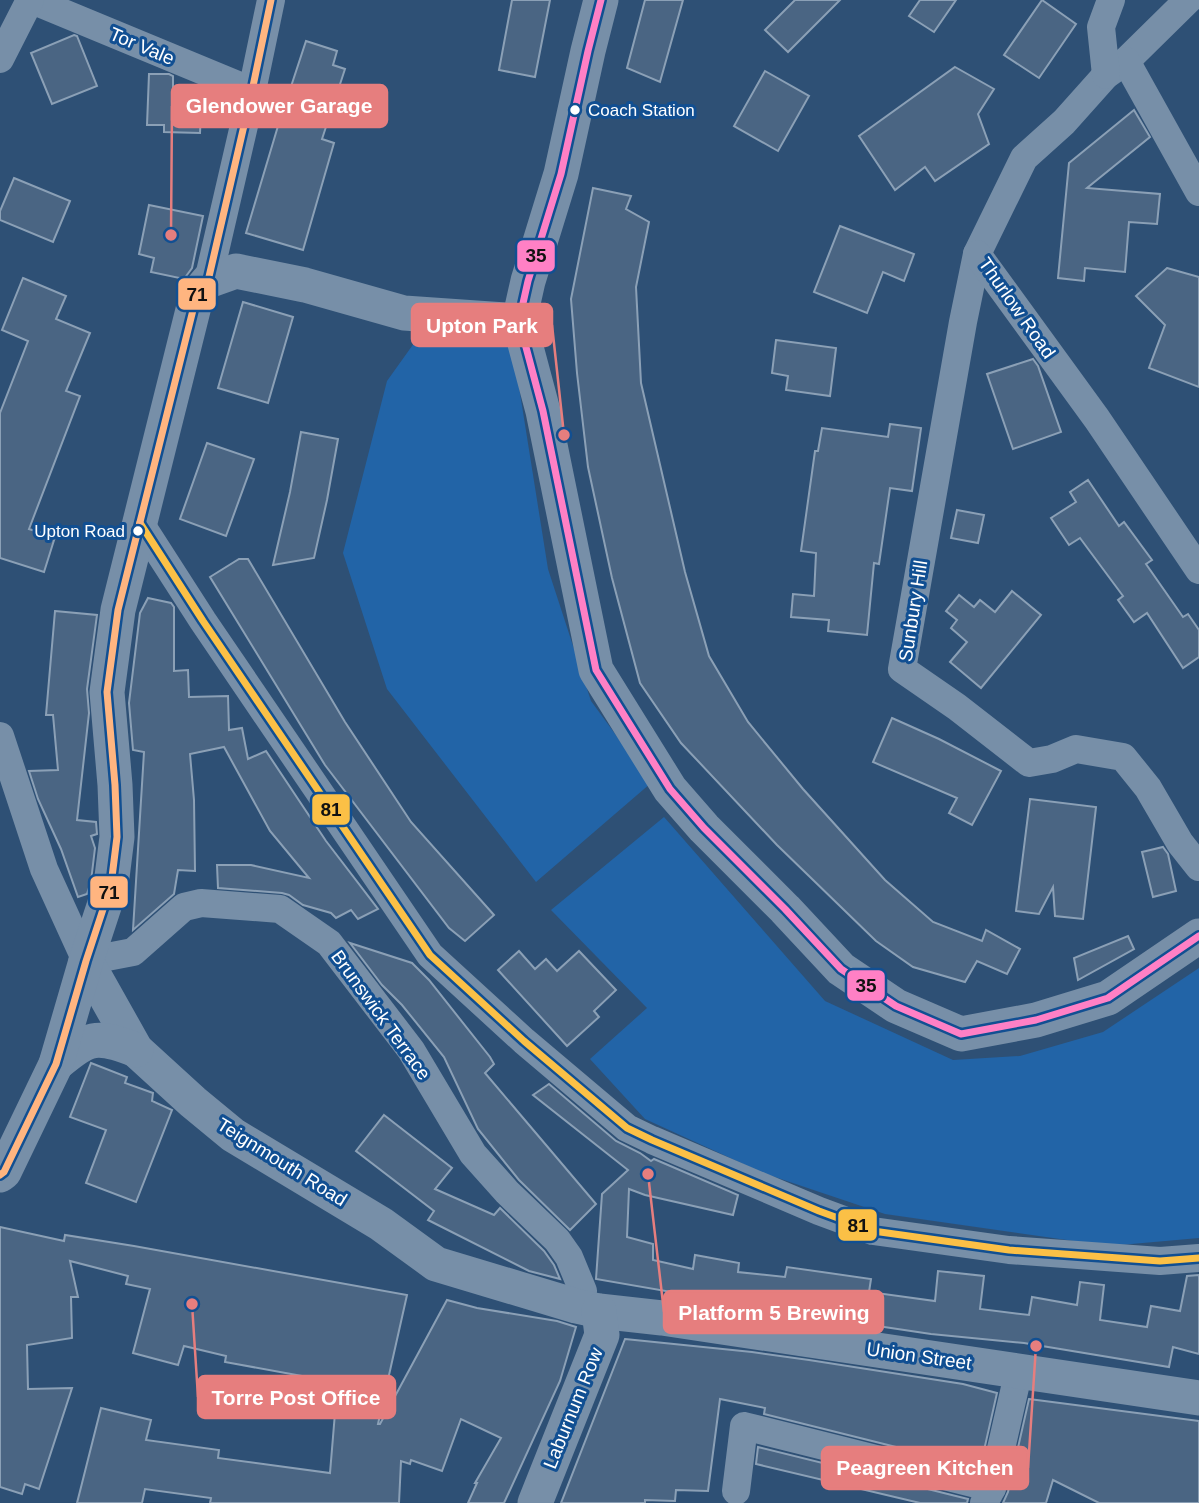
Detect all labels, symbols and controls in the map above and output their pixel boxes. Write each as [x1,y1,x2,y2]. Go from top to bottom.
street label: Tor Vale [106,23,178,69]
callout: Glendower Garage [172,85,387,127]
text: Glendower Garage [186,94,372,117]
place label: Coach Station [588,101,695,120]
marker: Coach Station [568,103,582,117]
line badge: 35 [516,239,556,273]
text: 35 [525,245,547,266]
street label: Thurlow Road [974,254,1060,362]
line badge: 71 [177,277,217,311]
text: 71 [186,284,208,305]
callout: Upton Park [412,304,552,346]
text: Upton Park [426,314,538,337]
place label: Upton Road [34,522,125,541]
marker: Upton Road [131,524,145,538]
street label: Sunbury Hill [895,559,931,663]
line badge: 81 [311,793,351,826]
text: 81 [320,799,342,820]
line badge: 71 [89,875,129,909]
text: 71 [98,882,120,903]
street label: Brunswick Terrace [327,946,435,1084]
line badge: 35 [846,969,886,1002]
text: 35 [855,975,877,996]
street label: Teignmouth Road [213,1114,351,1210]
line badge: 81 [837,1208,878,1242]
text: 81 [847,1215,869,1236]
callout: Platform 5 Brewing [664,1291,883,1333]
text: Platform 5 Brewing [678,1301,870,1324]
street label: Union Street [865,1338,973,1374]
street label: Laburnum Row [539,1344,607,1472]
callout: Torre Post Office [198,1376,395,1418]
text: Torre Post Office [212,1386,380,1409]
callout: Peagreen Kitchen [822,1447,1028,1489]
text: Peagreen Kitchen [836,1456,1014,1479]

